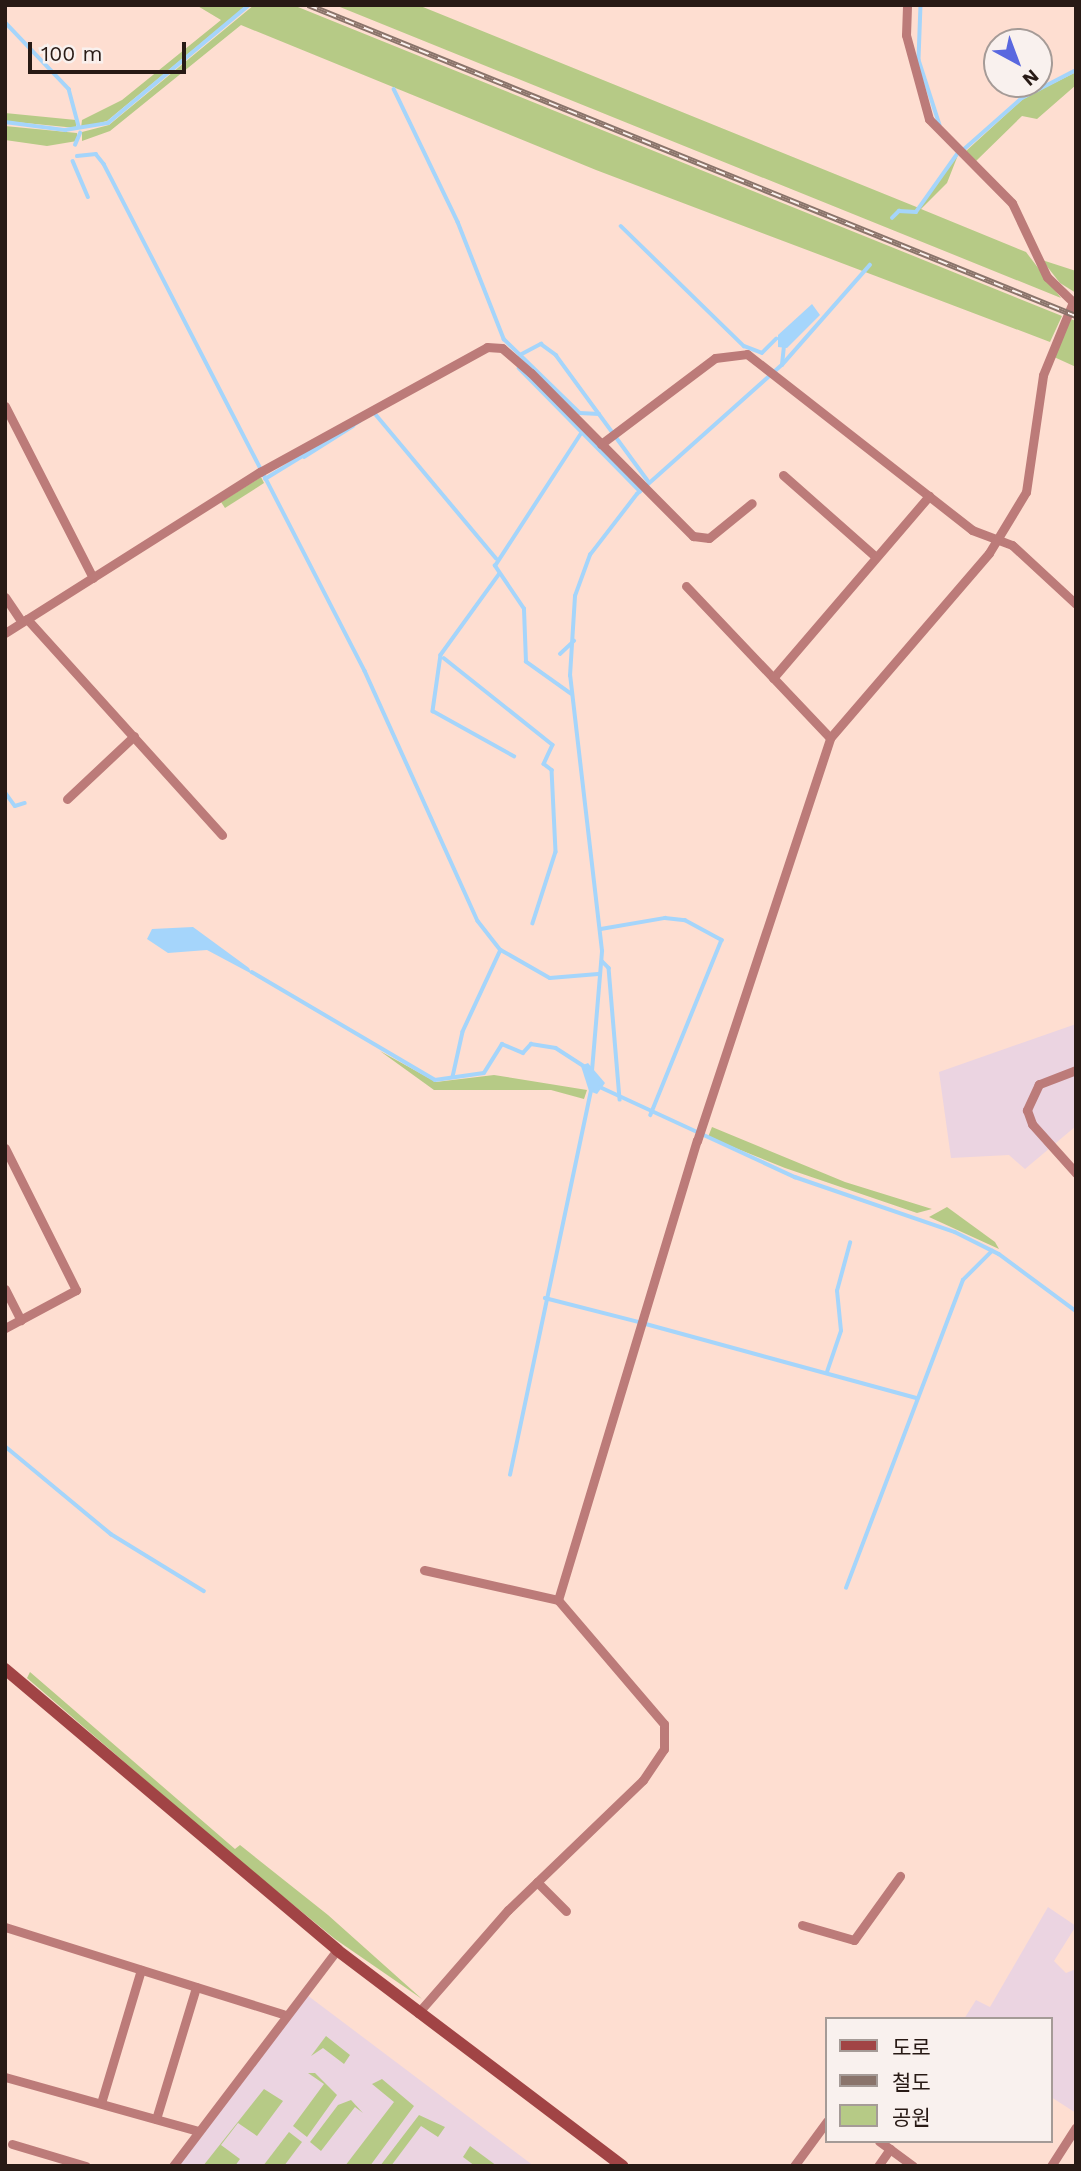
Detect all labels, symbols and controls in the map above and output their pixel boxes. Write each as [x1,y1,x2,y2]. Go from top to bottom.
scale bar [32,28,189,72]
north arrow [983,28,1053,98]
text: 100 m [41,41,103,66]
text: N [1018,64,1044,91]
legend [825,2017,1053,2143]
text: 도로 [892,2035,931,2060]
text: 철도 [892,2070,931,2095]
text: 공원 [892,2105,931,2130]

